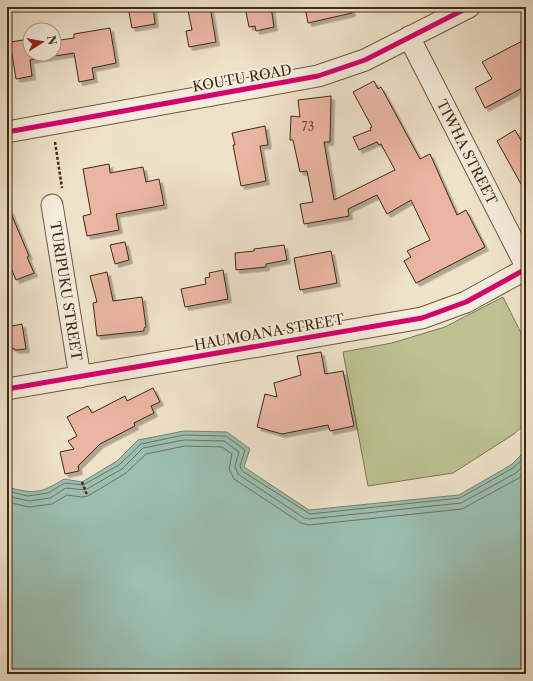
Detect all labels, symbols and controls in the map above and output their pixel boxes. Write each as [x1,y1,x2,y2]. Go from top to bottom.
north arrow [22,22,62,62]
text: N [44,34,60,47]
street label: KOUTU ROAD [191,60,293,96]
street label: TIWHA STREET [433,96,501,208]
house number: 73 [302,119,314,134]
street label: TURIPUKU STREET [46,220,86,363]
street label: HAUMOANA STREET [193,310,346,354]

